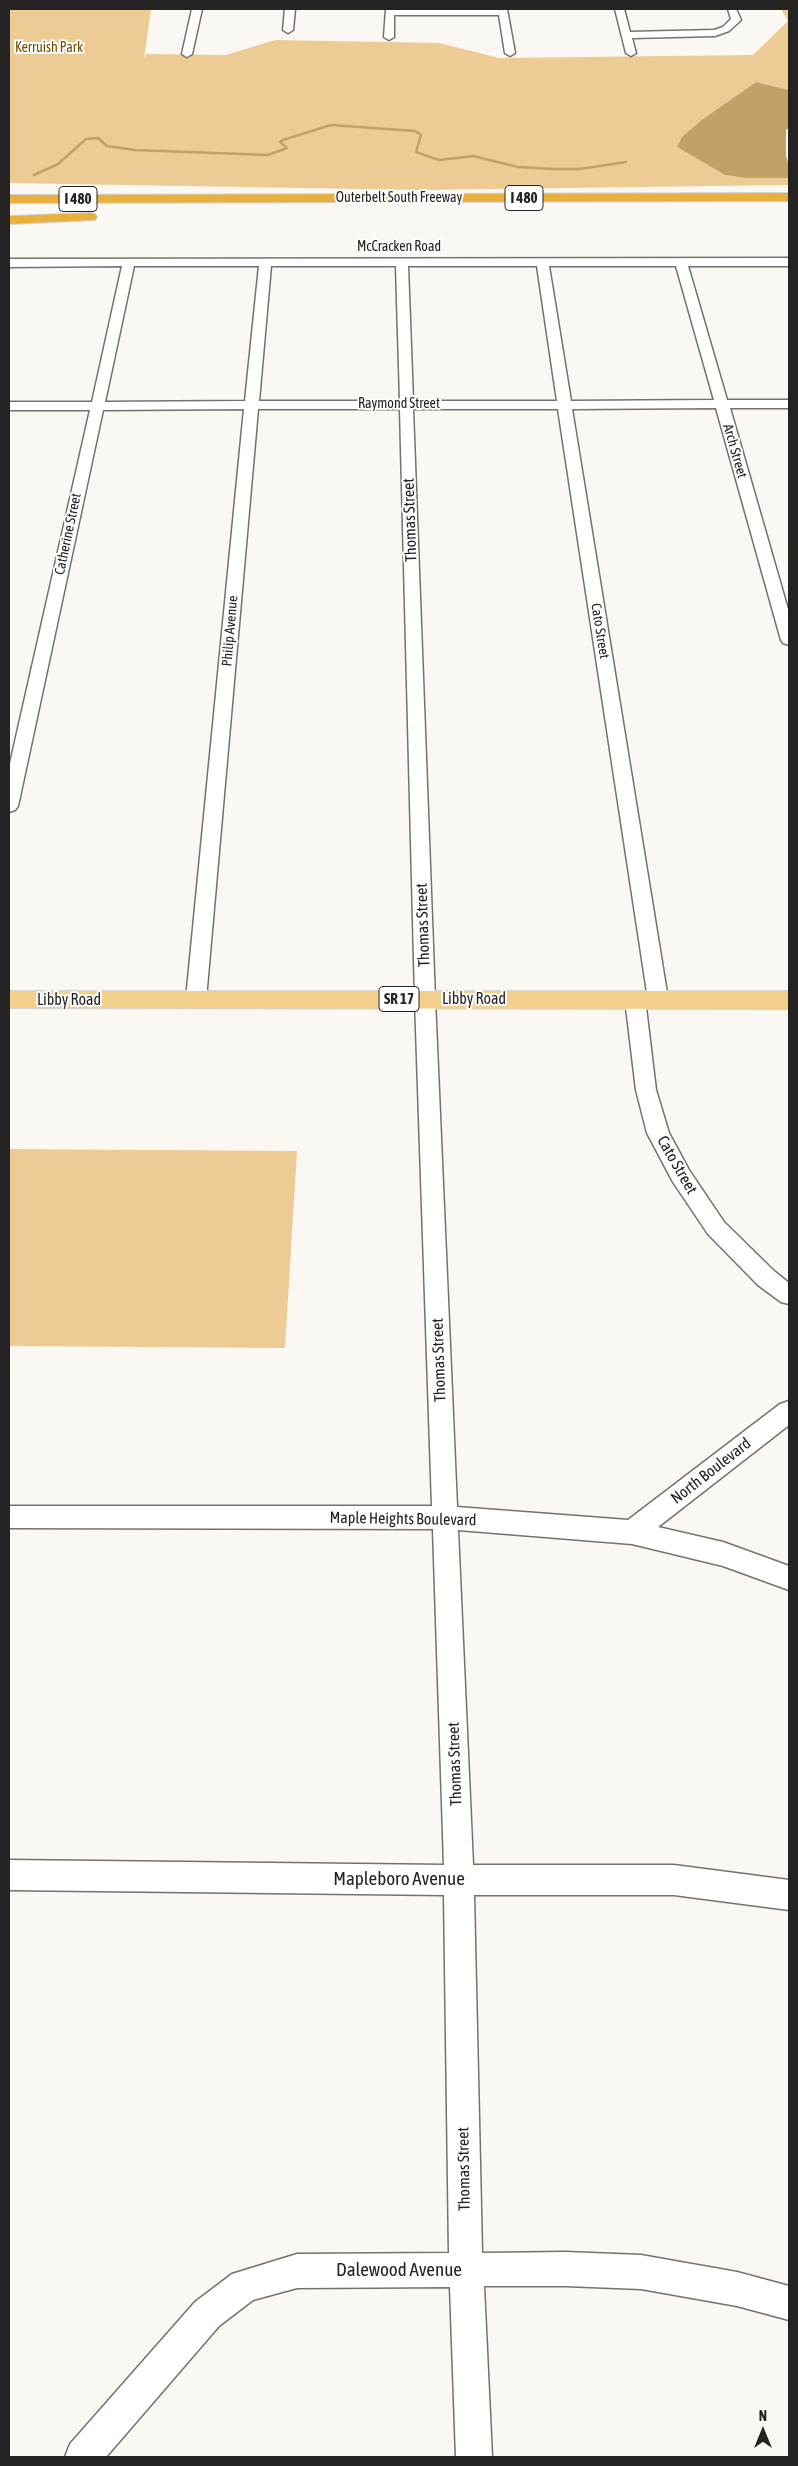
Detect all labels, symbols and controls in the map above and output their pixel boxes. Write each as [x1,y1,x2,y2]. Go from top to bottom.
park label: Kerruish Park [15,40,83,56]
road number: I 480 [59,186,97,212]
road number: I 480 [505,186,543,210]
street label: Outerbelt South Freeway [336,190,462,206]
street label: McCracken Road [357,239,441,255]
street label: Raymond Street [358,396,440,412]
street label: Arch Street [719,422,751,480]
street label: Thomas Street [399,478,421,562]
street label: Catherine Street [51,492,85,576]
street label: Philip Avenue [219,595,241,667]
street label: Cato Street [587,602,613,660]
street label: Thomas Street [412,883,434,967]
road number: SR 17 [379,986,419,1012]
street label: Libby Road [442,989,506,1009]
street label: Libby Road [37,990,101,1010]
street label: Cato Street [653,1133,701,1197]
street label: Thomas Street [428,1318,450,1402]
street label: North Boulevard [667,1434,755,1508]
street label: Maple Heights Boulevard [329,1508,477,1530]
street label: Thomas Street [444,1722,466,1806]
street label: Mapleboro Avenue [333,1868,465,1890]
street label: Thomas Street [454,2127,474,2211]
street label: Dalewood Avenue [336,2259,462,2281]
north arrow [738,2406,788,2456]
text: N [759,2408,767,2424]

